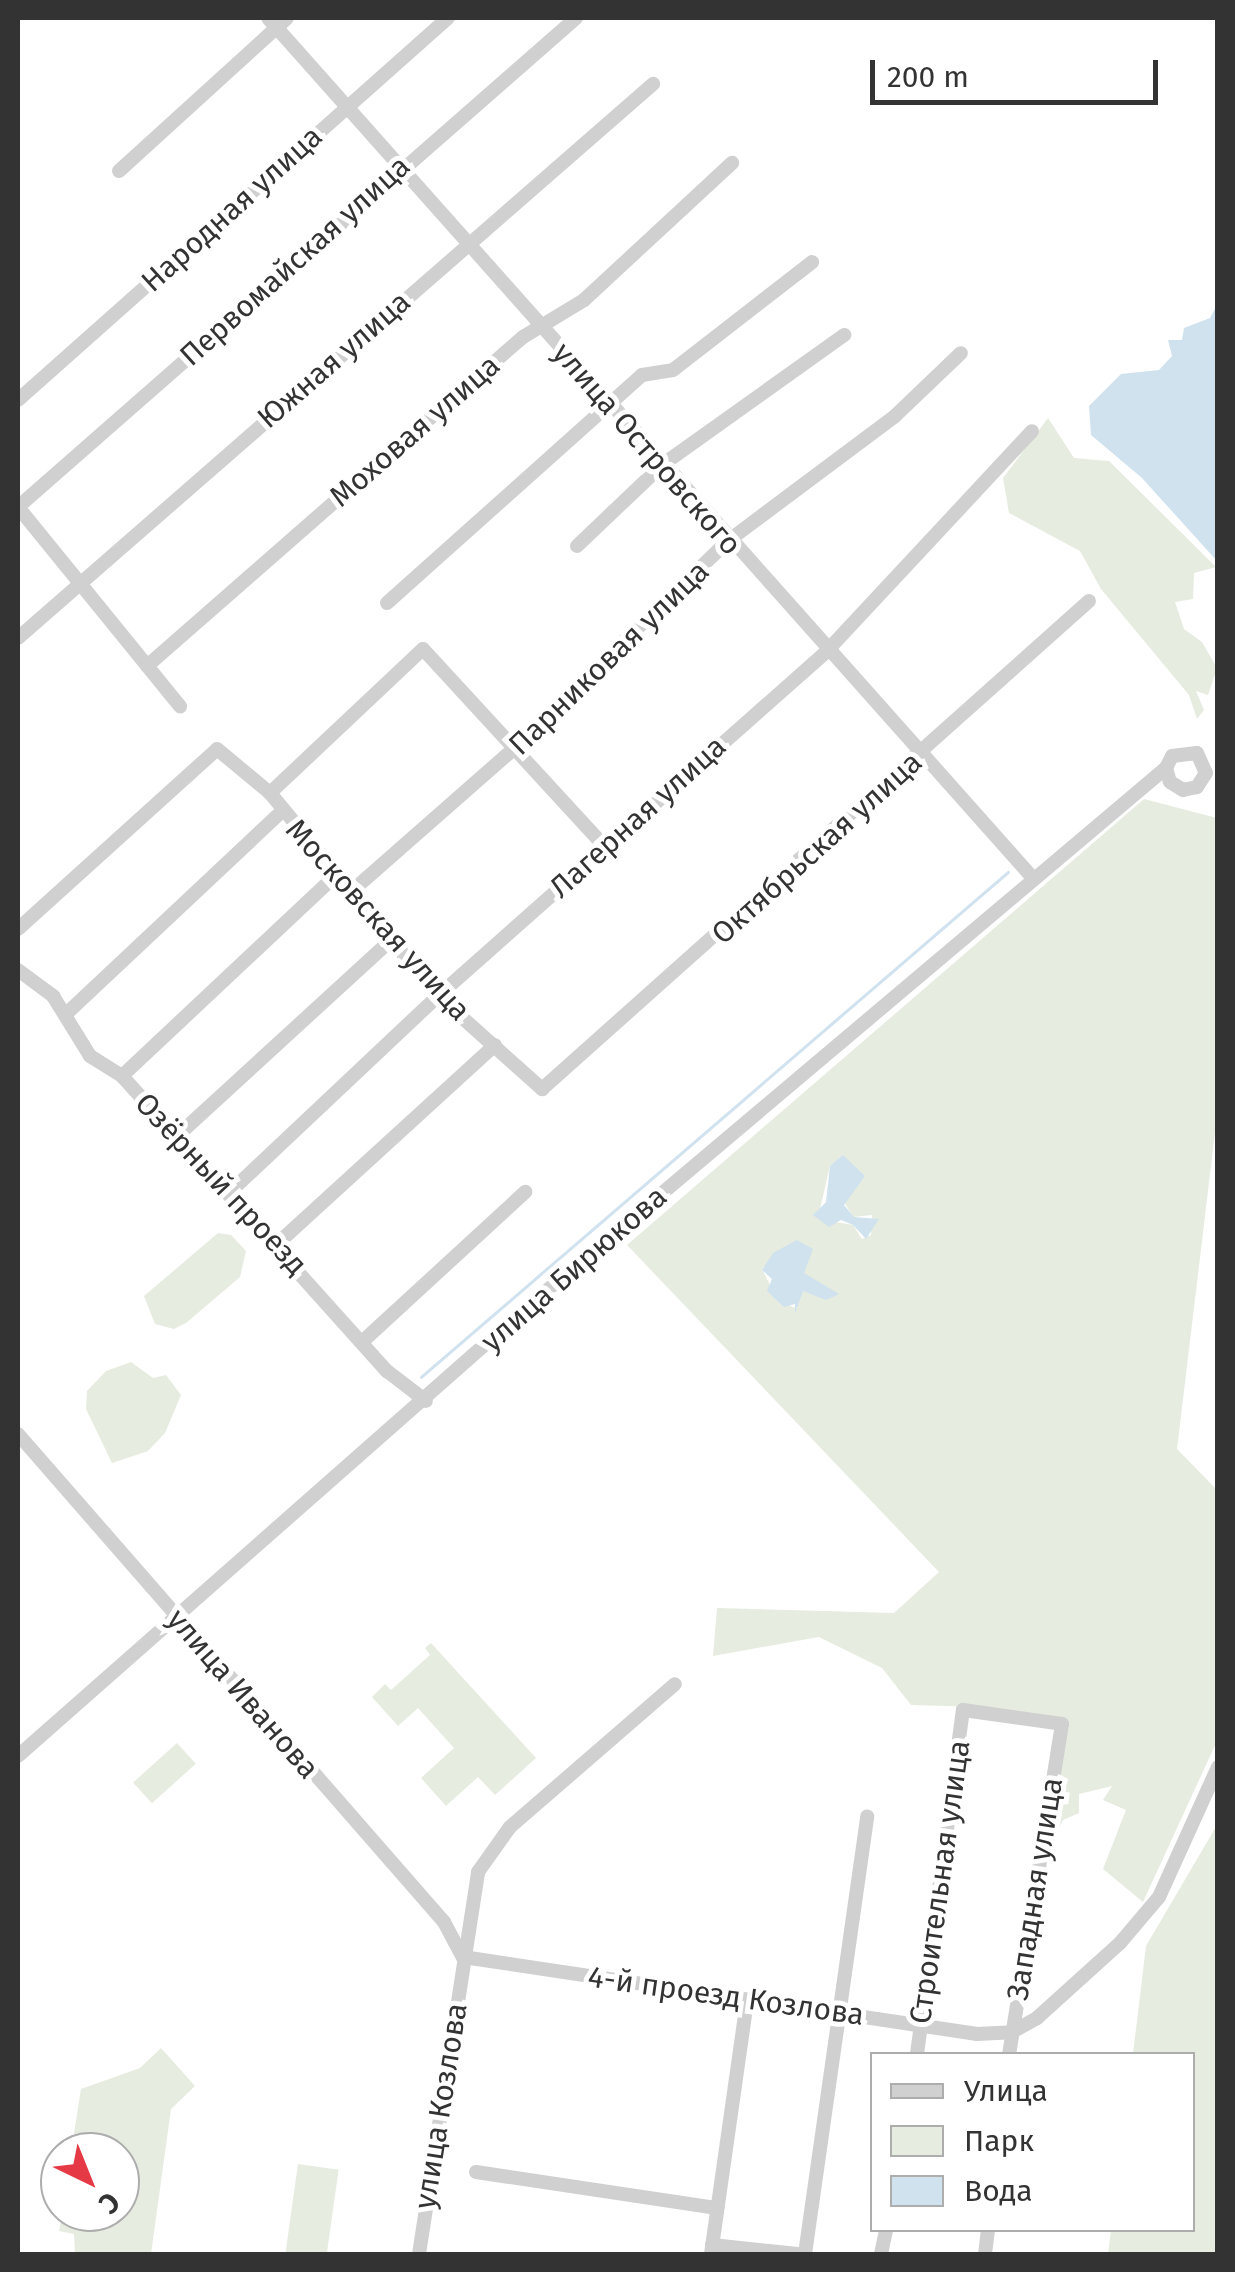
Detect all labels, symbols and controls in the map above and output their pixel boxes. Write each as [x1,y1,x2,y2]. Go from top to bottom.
scale bar [875,40,1162,102]
text: 200 m [887,59,969,95]
street label: Народная улица [134,118,330,300]
street label: Первомайская улица [173,148,417,374]
street label: Южная улица [250,284,418,436]
street label: улица Островского [545,336,749,562]
street label: Моховая улица [323,347,507,515]
street label: Парниковая улица [502,553,716,763]
street label: Лагерная улица [543,728,733,906]
street label: Октябрьская улица [705,744,929,952]
street label: Московская улица [278,812,478,1028]
street label: Озёрный проезд [128,1086,314,1282]
street label: улица Бирюкова [474,1179,674,1359]
street label: улица Иванова [159,1602,327,1786]
street label: Строительная улица [902,1738,978,2026]
street label: Западная улица [1000,1775,1070,2003]
street label: 4-й проезд Козлова [586,1959,866,2033]
street label: улица Козлова [407,2000,475,2212]
legend [870,2052,1195,2232]
text: Улица [964,2073,1048,2109]
text: Парк [964,2123,1034,2159]
north arrow [40,2132,140,2232]
text: Вода [964,2173,1033,2209]
text: С [92,2185,127,2220]

